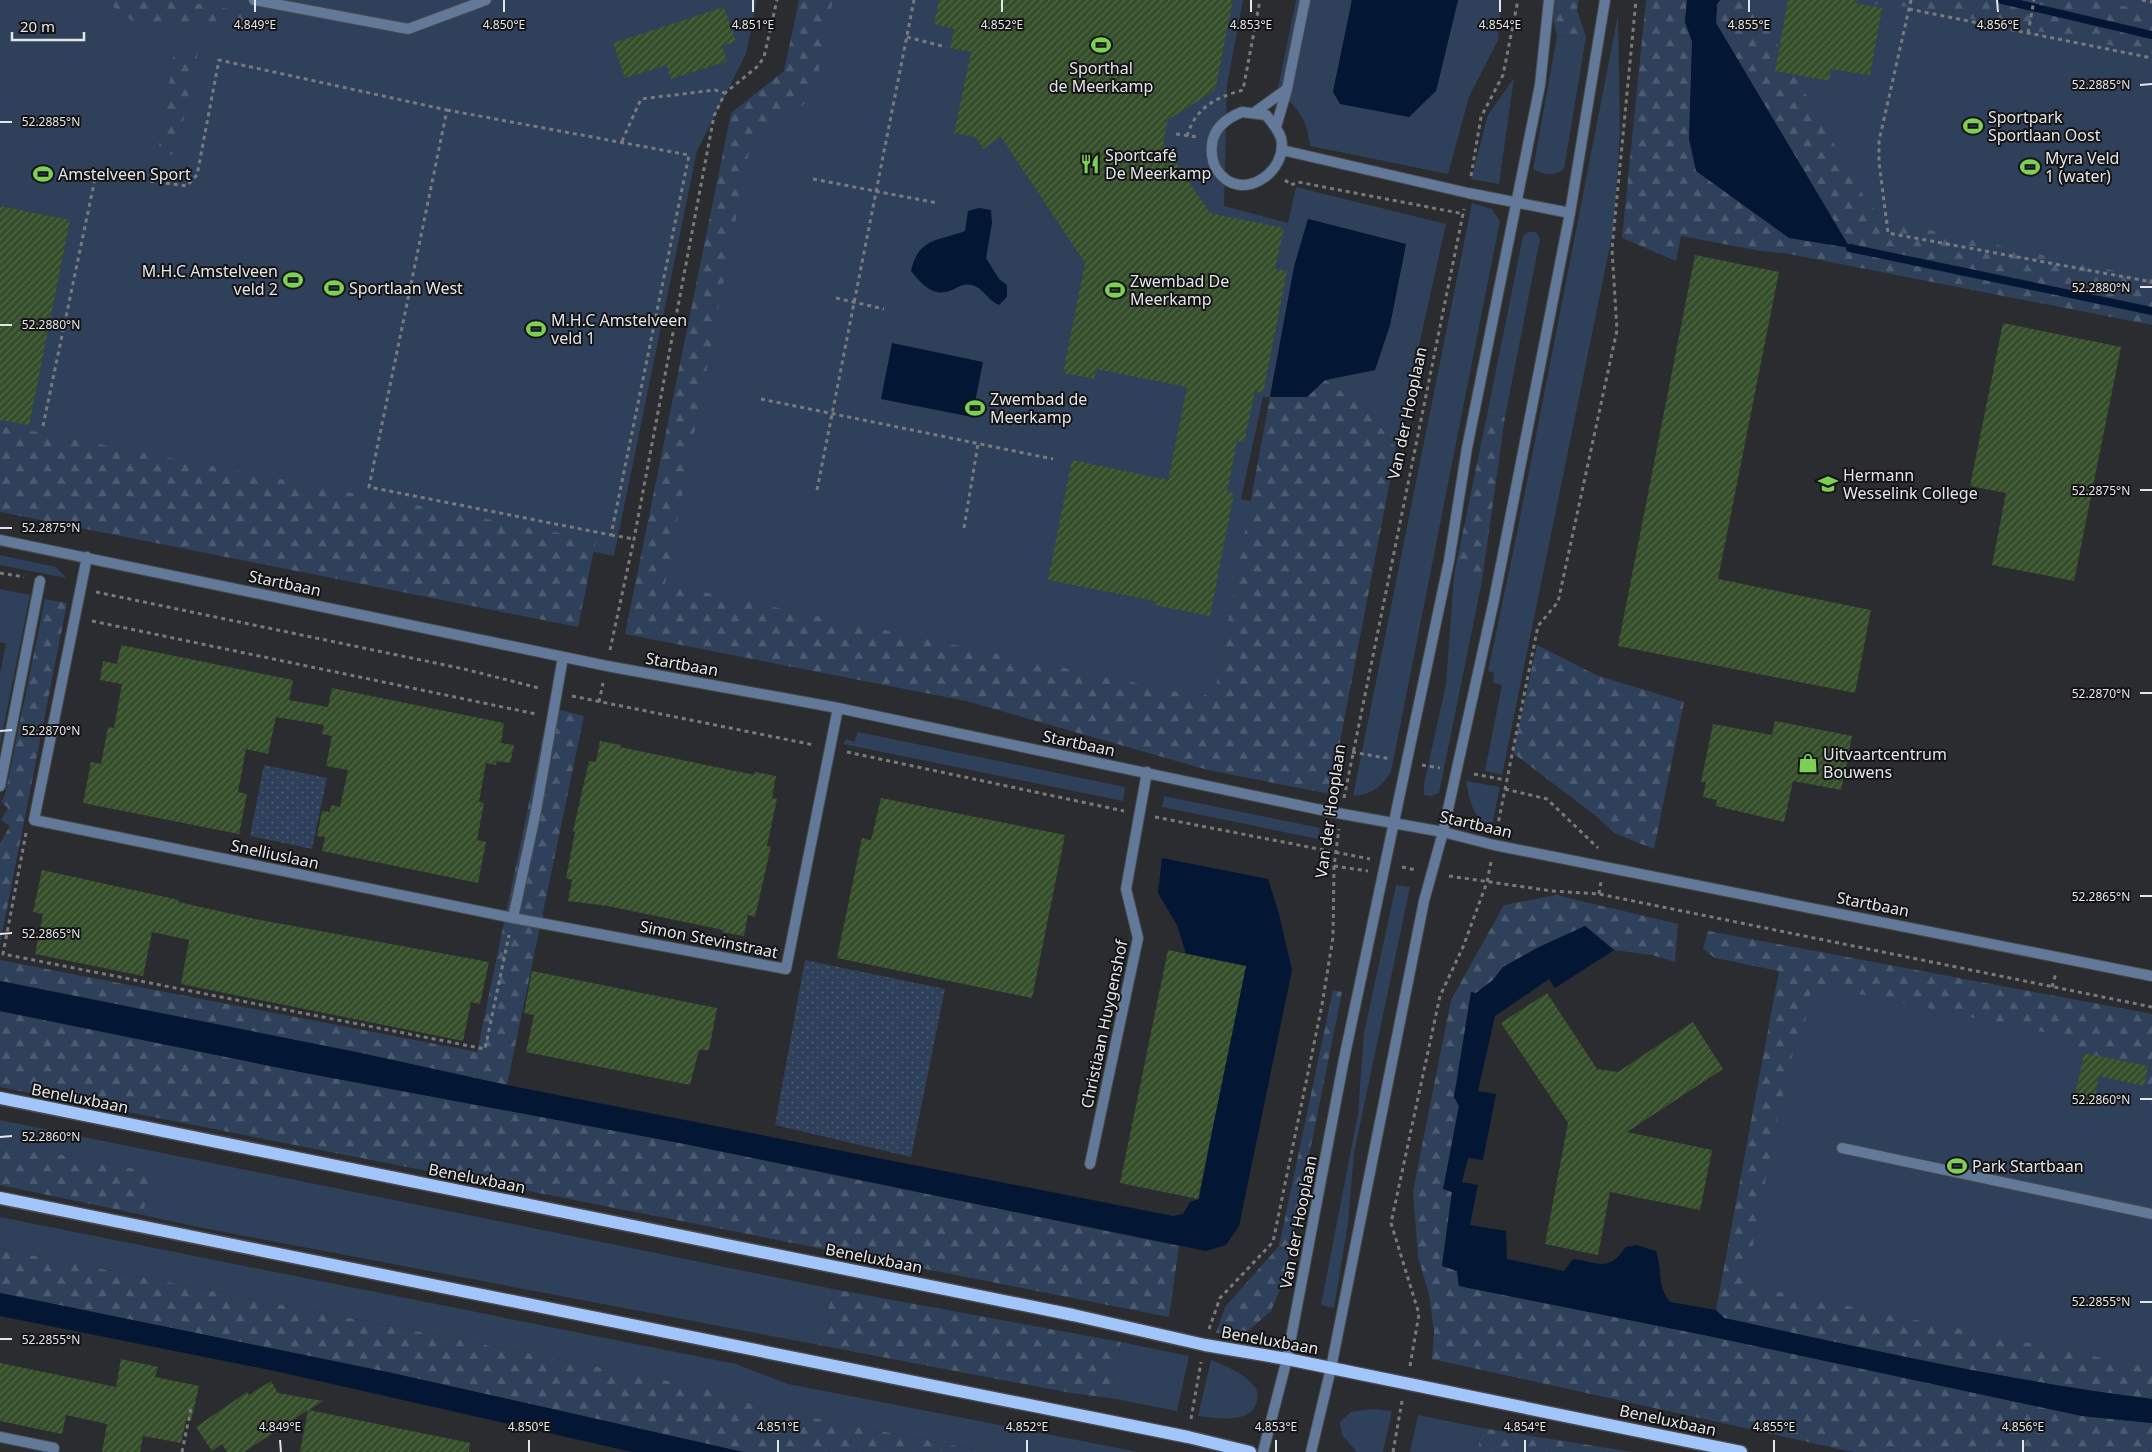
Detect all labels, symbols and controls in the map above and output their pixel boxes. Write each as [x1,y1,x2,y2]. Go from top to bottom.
scale bar [12,10,85,42]
text: 20 m [20,16,55,36]
text: 4.849°E [234,16,276,33]
text: 4.850°E [483,16,525,33]
text: 4.851°E [732,16,774,33]
text: 4.852°E [981,16,1023,33]
text: 4.853°E [1230,16,1272,33]
text: 4.854°E [1479,16,1521,33]
text: 4.855°E [1728,16,1770,33]
text: 4.856°E [1977,16,2019,33]
sports icon: Sporthal de Meerkamp [1090,34,1112,56]
place label: Sporthal de Meerkamp [1049,57,1153,97]
text: 52.2885°N [2072,76,2130,93]
place label: Sportpark Sportlaan Oost [1988,106,2101,146]
text: 52.2885°N [22,113,80,130]
sports icon: Sportpark Sportlaan Oost [1962,115,1984,137]
place label: Sportcafé De Meerkamp [1105,144,1211,184]
place label: Myra Veld 1 (water) [2045,147,2119,187]
restaurant icon: Sportcafé De Meerkamp [1079,153,1101,175]
sports icon: Myra Veld 1 (water) [2019,156,2041,178]
sports icon: Amstelveen Sport [32,163,54,185]
place label: Amstelveen Sport [58,163,191,185]
place label: M.H.C Amstelveen veld 2 [142,260,278,300]
sports icon: M.H.C Amstelveen veld 2 [282,269,304,291]
place label: Zwembad De Meerkamp [1130,270,1229,310]
sports icon: Sportlaan West [323,277,345,299]
place label: Sportlaan West [349,277,463,299]
sports icon: Zwembad De Meerkamp [1104,279,1126,301]
text: 52.2880°N [2072,279,2130,296]
place label: M.H.C Amstelveen veld 1 [551,309,687,349]
text: 52.2880°N [22,316,80,333]
sports icon: M.H.C Amstelveen veld 1 [525,318,547,340]
street label: Van der Hooplaan [1382,345,1432,481]
place label: Zwembad de Meerkamp [990,388,1087,428]
sports icon: Zwembad de Meerkamp [964,397,986,419]
place label: Hermann Wesselink College [1843,464,1978,504]
school or university icon: Hermann Wesselink College [1817,473,1839,495]
text: 52.2875°N [2072,482,2130,499]
text: 52.2875°N [22,519,80,536]
street label: Startbaan [247,565,323,601]
street label: Startbaan [644,647,720,681]
text: 52.2870°N [2072,685,2130,702]
text: 52.2870°N [22,722,80,739]
street label: Startbaan [1041,725,1117,761]
street label: Van der Hooplaan [1310,743,1350,879]
place label: Uitvaartcentrum Bouwens [1823,743,1947,783]
shop icon: Uitvaartcentrum Bouwens [1797,752,1819,774]
street label: Startbaan [1438,805,1514,843]
street label: Snelliuslaan [229,834,321,874]
street label: Startbaan [1835,886,1911,922]
text: 52.2865°N [2072,888,2130,905]
street label: Simon Stevinstraat [638,915,780,963]
text: 52.2865°N [22,925,80,942]
street label: Christiaan Huygenshof [1075,936,1133,1110]
street label: Beneluxbaan [30,1078,130,1118]
text: 52.2860°N [2072,1091,2130,1108]
text: 52.2860°N [22,1128,80,1145]
street label: Van der Hooplaan [1274,1154,1322,1290]
sports icon: Park Startbaan [1946,1155,1968,1177]
place label: Park Startbaan [1972,1155,2084,1177]
street label: Beneluxbaan [427,1158,527,1198]
street label: Beneluxbaan [824,1238,924,1278]
text: 52.2855°N [2072,1293,2130,1310]
street label: Beneluxbaan [1220,1321,1320,1359]
text: 52.2855°N [22,1331,80,1348]
street label: Beneluxbaan [1618,1399,1718,1441]
text: 4.849°E [259,1418,301,1435]
text: 4.850°E [508,1418,550,1435]
text: 4.851°E [757,1418,799,1435]
text: 4.852°E [1006,1418,1048,1435]
text: 4.853°E [1255,1418,1297,1435]
text: 4.854°E [1504,1418,1546,1435]
text: 4.855°E [1753,1418,1795,1435]
text: 4.856°E [2002,1418,2044,1435]

